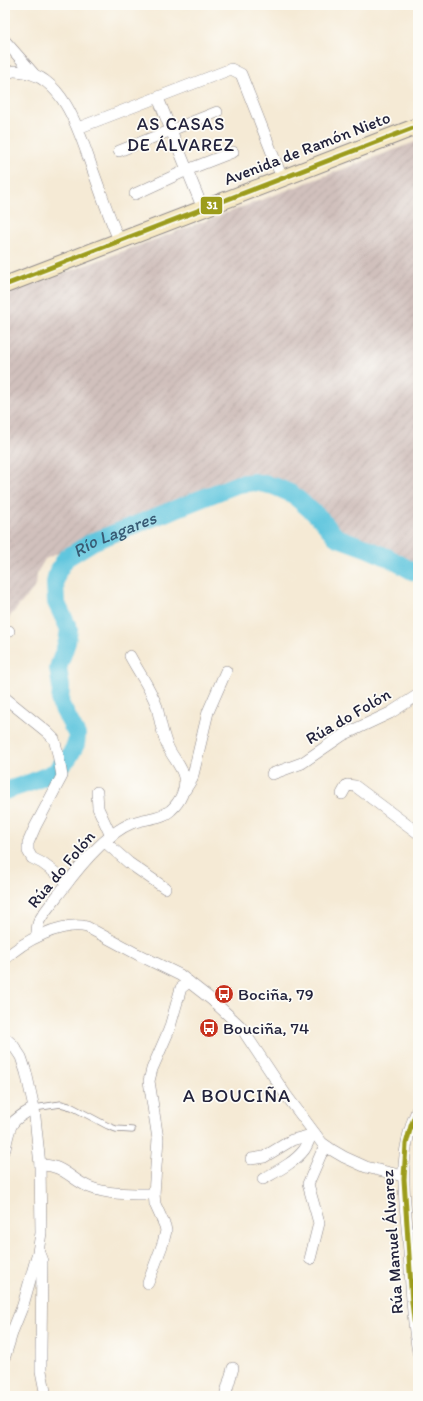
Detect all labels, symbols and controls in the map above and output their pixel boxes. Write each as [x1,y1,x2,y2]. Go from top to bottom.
street label: Avenida de Ramón Nieto [221,107,393,189]
district label: AS CASAS DE ÁLVAREZ [127,113,235,156]
line badge: 31 [200,196,223,215]
text: 31 [206,199,218,212]
water label: Río Lagares [69,506,160,562]
street label: Rúa do Folón [302,683,394,748]
street label: Rúa do Folón [23,826,99,912]
bus stop icon: Bociña, 79 [213,983,235,1005]
place label: Bociña, 79 [238,984,314,1004]
bus stop icon: Bouciña, 74 [198,1017,220,1039]
place label: Bouciña, 74 [223,1018,309,1038]
district label: A BOUCIÑA [183,1084,291,1107]
street label: Rúa Manuel Álvarez [377,1169,407,1315]

